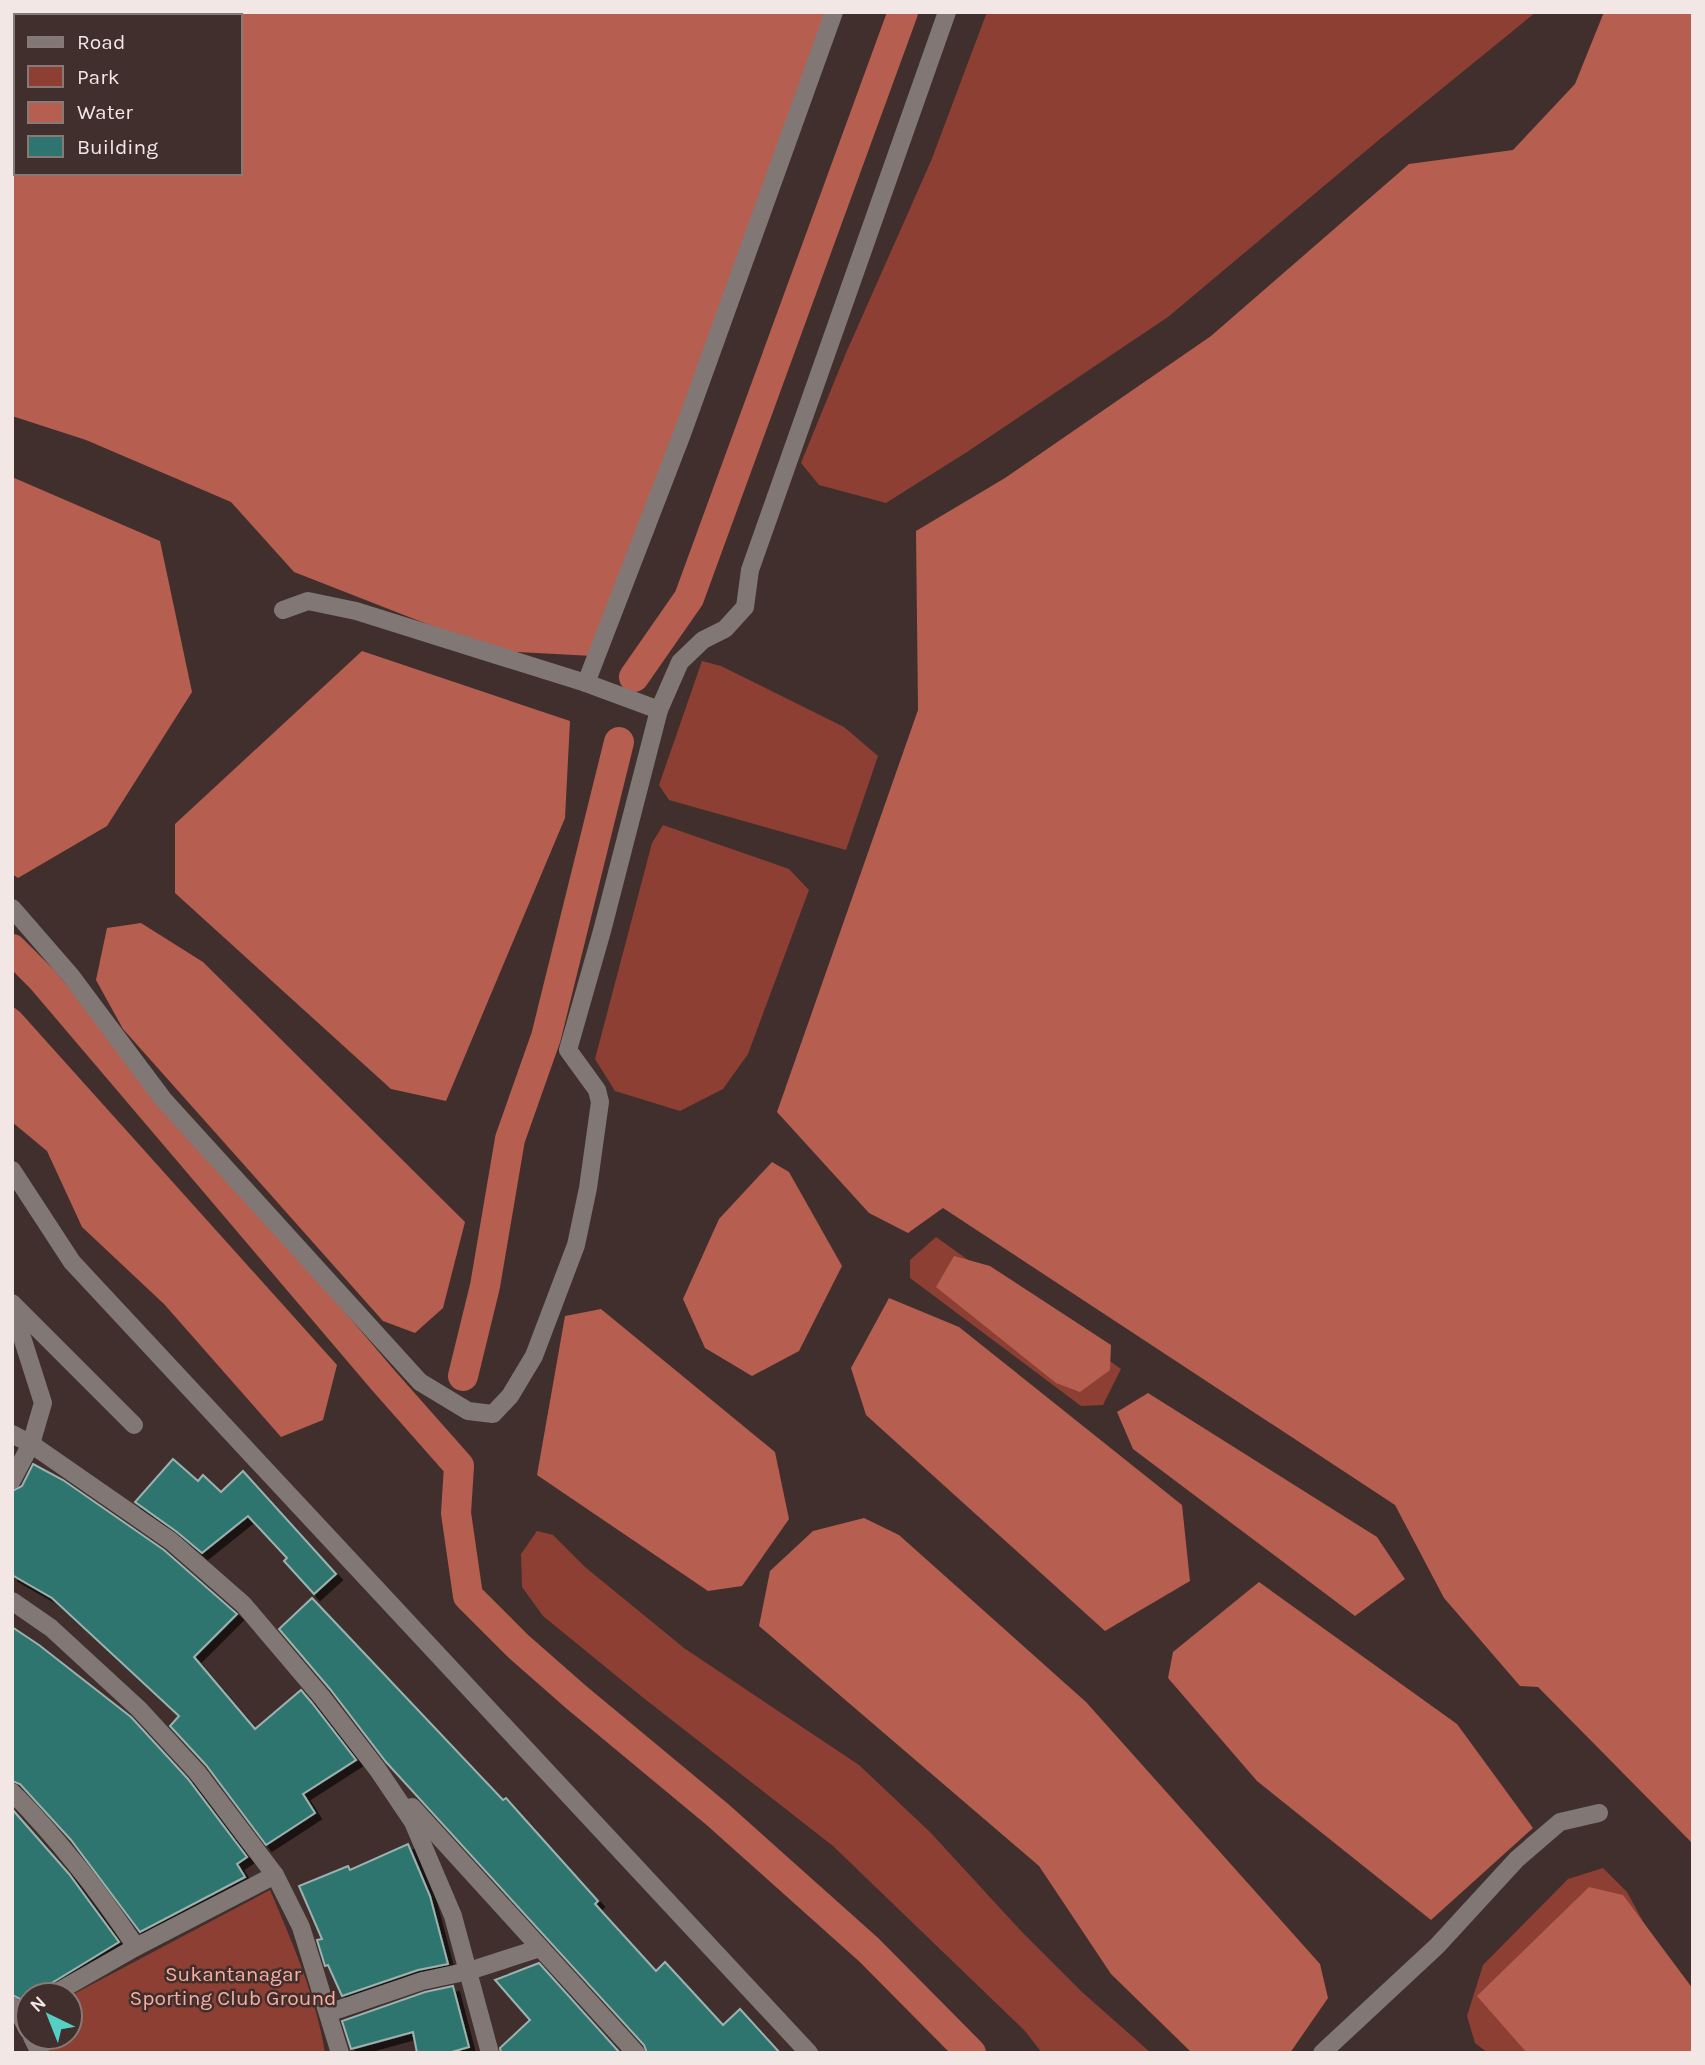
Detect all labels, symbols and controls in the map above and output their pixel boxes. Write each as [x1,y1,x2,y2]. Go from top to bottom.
legend [14,14,242,175]
text: Road [77,30,125,54]
text: Park [77,65,120,89]
text: Water [77,100,133,124]
text: Building [77,135,158,159]
park label: Sukantanagar Sporting Club Ground [129,1962,337,2010]
north arrow [14,1981,84,2051]
text: N [26,1992,51,2017]

